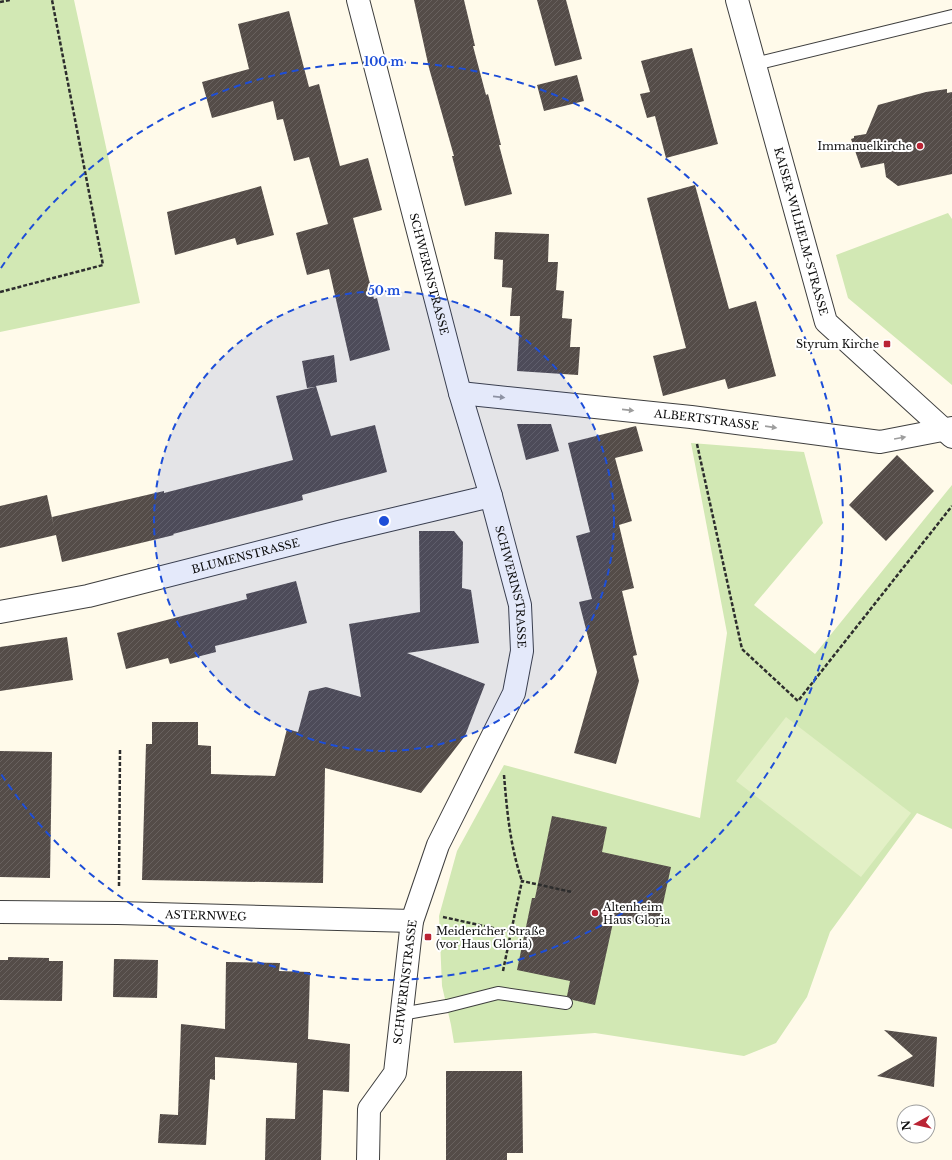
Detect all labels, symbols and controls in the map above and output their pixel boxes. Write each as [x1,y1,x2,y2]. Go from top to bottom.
text: 100 m [364,54,405,69]
place label: Immanuelkirche [817,139,912,153]
marker: Immanuelkirche [915,141,925,151]
street label: KAISER-WILHELM-STRASSE [771,146,831,317]
street label: SCHWERINSTRASSE [407,211,452,336]
text: 50 m [368,283,401,298]
place label: Styrum Kirche [796,337,879,351]
marker: Styrum Kirche [882,339,892,349]
one-way arrow [493,394,505,401]
street label: ALBERTSTRASSE [653,406,760,433]
one-way arrow [622,407,635,414]
one-way arrow [765,424,778,430]
one-way arrow [894,435,906,441]
centre of rings [377,514,391,528]
street label: SCHWERINSTRASSE [492,524,529,649]
street label: BLUMENSTRASSE [190,535,301,576]
place label: Altenheim Haus Gloria [602,900,671,927]
street label: ASTERNWEG [164,907,247,924]
marker: Altenheim Haus Gloria [590,908,600,918]
street label: SCHWERINSTRASSE [390,919,420,1045]
place label: Meidericher Straße (vor Haus Gloria) [436,924,545,951]
marker: Meidericher Straße (vor Haus Gloria) [423,932,433,942]
north arrow [896,1104,936,1144]
text: N [898,1119,914,1131]

